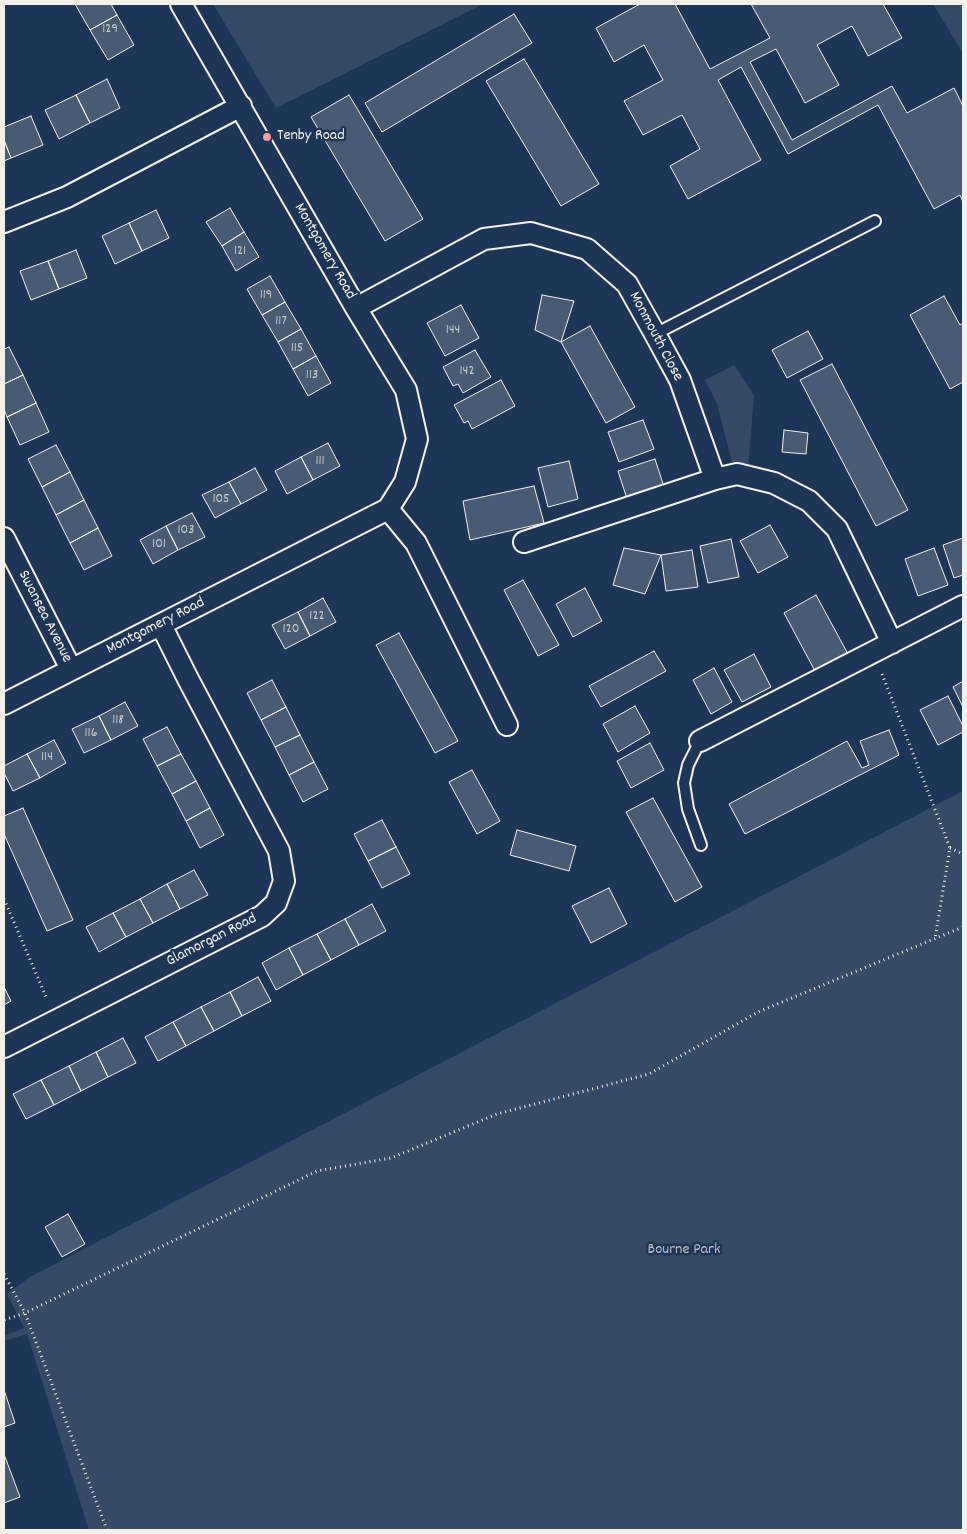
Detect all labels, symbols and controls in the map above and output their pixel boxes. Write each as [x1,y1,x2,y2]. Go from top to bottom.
house number: 129 [102,22,118,38]
place label: Tenby Road [277,127,345,147]
marker: Tenby Road [261,131,273,143]
street label: Montgomery Road [289,200,359,304]
house number: 121 [234,244,246,260]
house number: 119 [260,288,272,304]
street label: Monmouth Close [623,289,687,385]
house number: 117 [275,314,287,330]
house number: 144 [446,323,460,339]
house number: 115 [291,341,303,357]
house number: 142 [460,364,474,380]
house number: 113 [306,368,318,384]
house number: 111 [315,454,325,470]
house number: 105 [212,492,230,508]
house number: 103 [178,523,194,539]
house number: 101 [152,537,166,553]
street label: Swansea Avenue [13,568,75,666]
street label: Montgomery Road [104,594,208,660]
house number: 122 [309,609,325,625]
house number: 120 [283,622,299,638]
house number: 118 [112,713,124,729]
house number: 116 [85,726,97,742]
house number: 114 [41,750,53,766]
street label: Glamorgan Road [164,910,260,972]
park label: Bourne Park [648,1241,720,1261]

